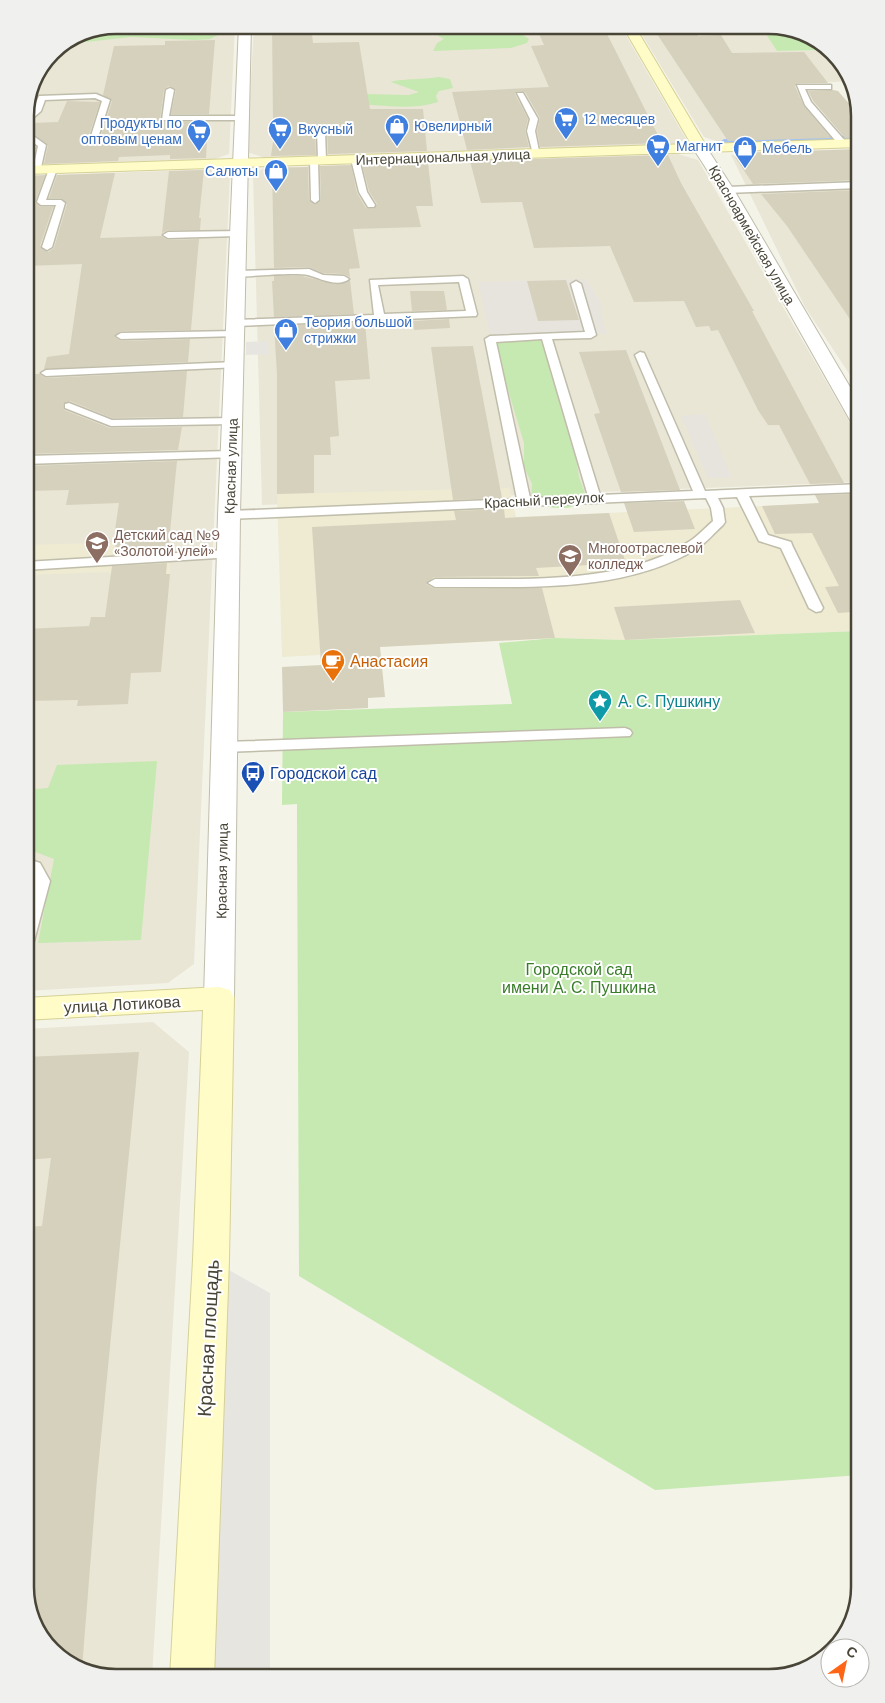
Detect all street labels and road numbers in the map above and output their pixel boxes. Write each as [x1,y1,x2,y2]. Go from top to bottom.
street label: Интернациональная улица [355,145,531,169]
street label: Красноармейская улица [705,162,799,308]
street label: Красная улица [220,417,242,514]
street label: Красный переулок [484,488,605,512]
street label: Красная улица [212,823,232,919]
street label: улица Лотикова [63,991,181,1018]
street label: Красная площадь [192,1259,225,1417]

